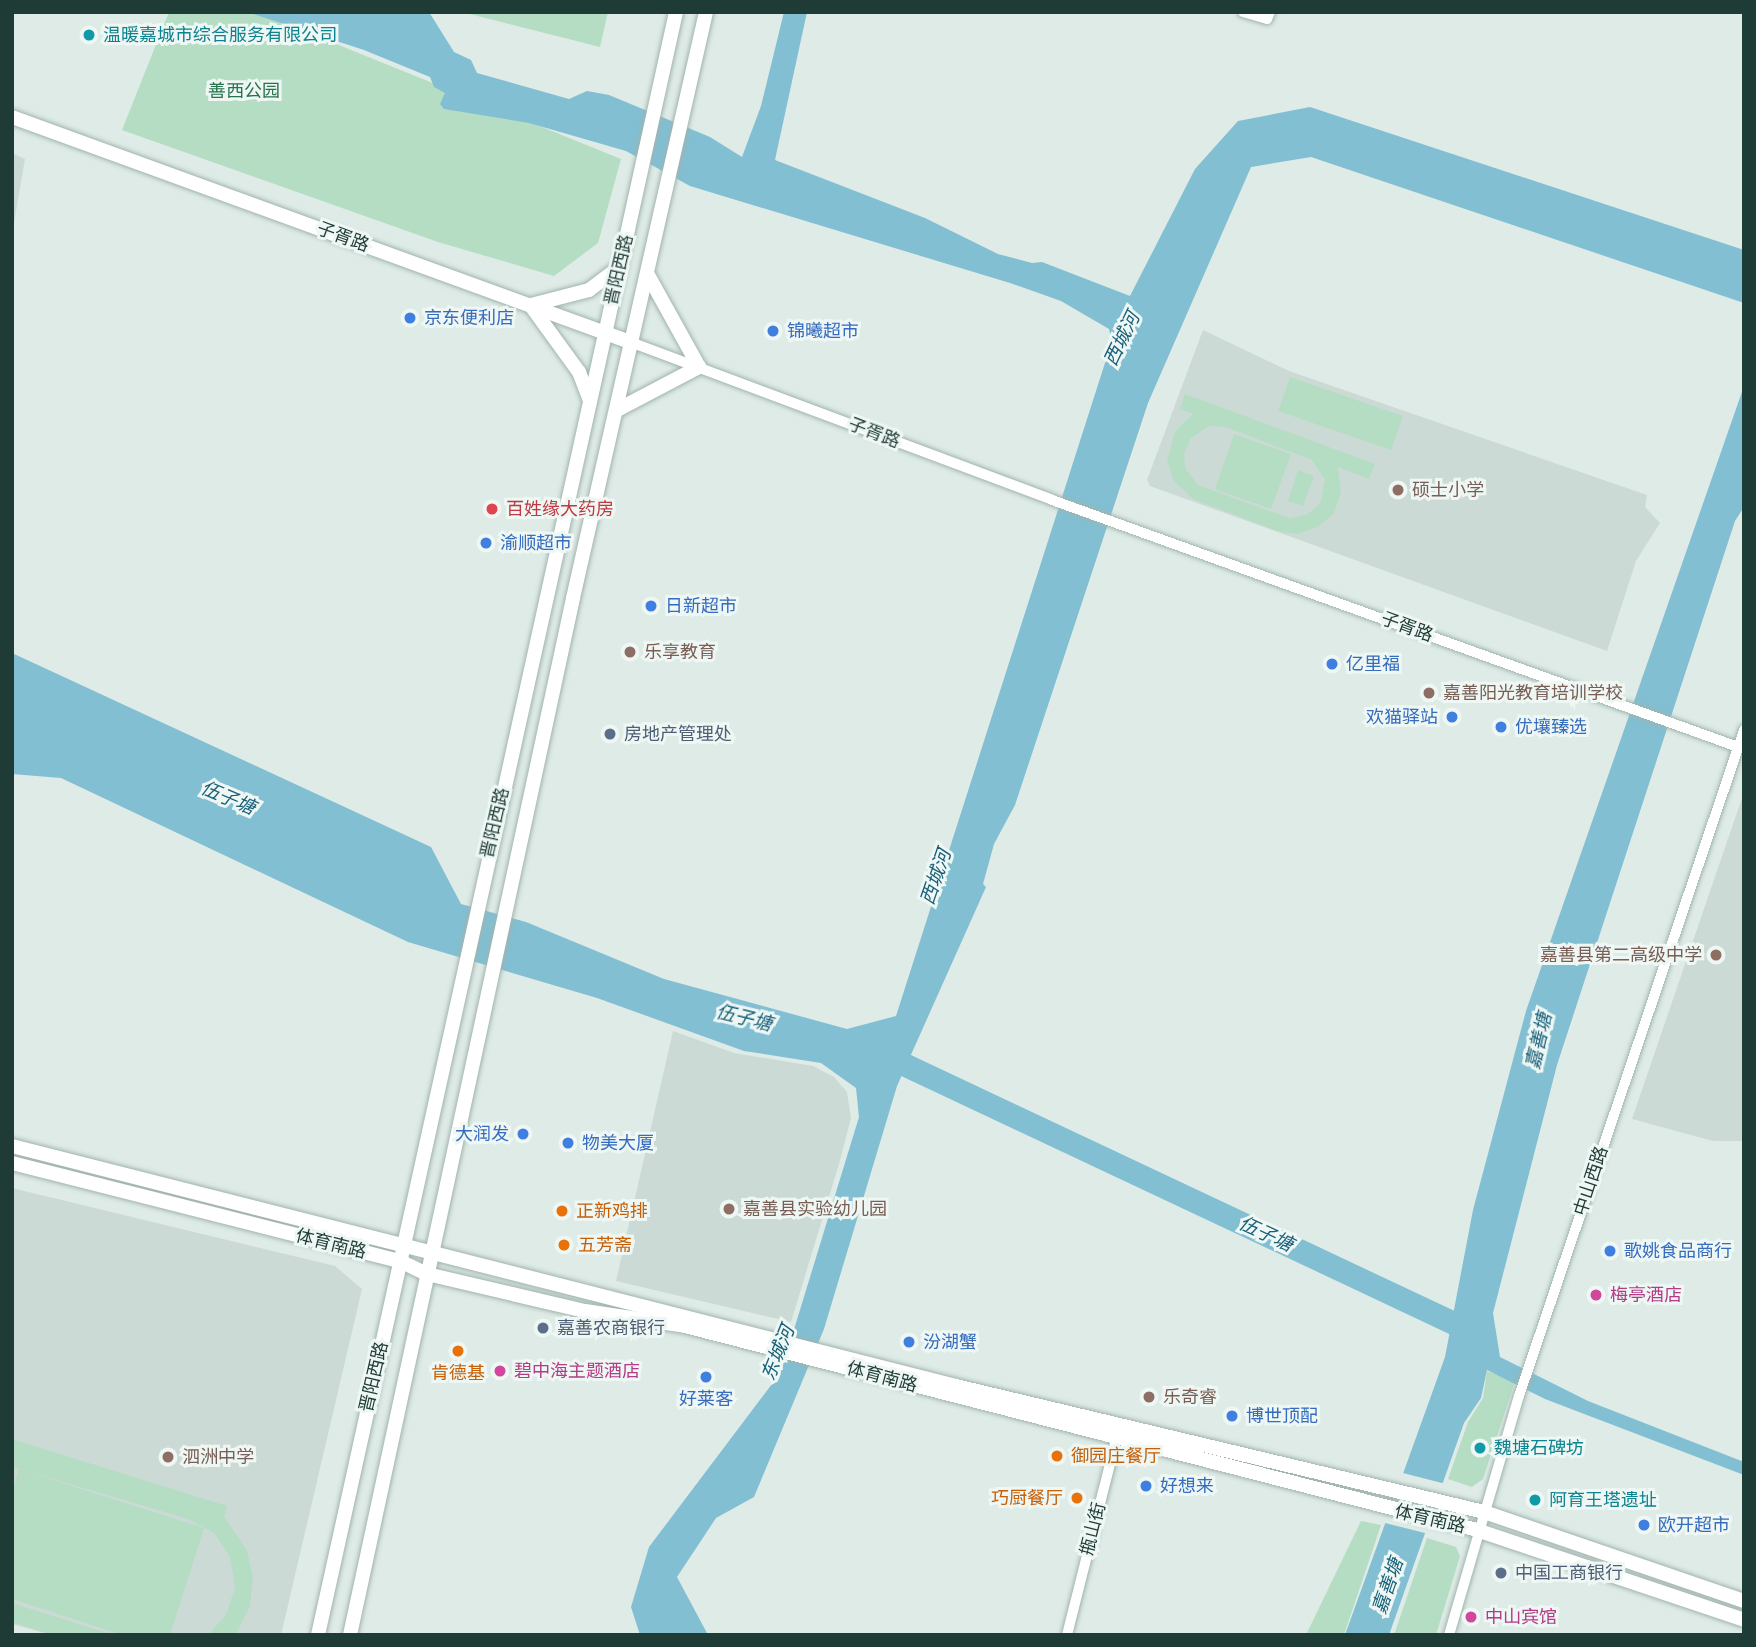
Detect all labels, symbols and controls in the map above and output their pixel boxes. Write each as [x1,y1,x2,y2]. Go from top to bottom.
place label: 温暖嘉城市综合服务有限公司 [103,24,337,46]
marker: 温暖嘉城市综合服务有限公司 [81,27,97,43]
park label: 善西公园 [208,80,280,102]
street label: 子胥路 [314,218,372,256]
street label: 晋阳西路 [600,232,638,308]
place label: 京东便利店 [424,307,514,329]
water label: 西城河 [1099,308,1145,370]
marker: 京东便利店 [402,310,418,326]
place label: 锦曦超市 [787,320,859,342]
marker: 锦曦超市 [765,323,781,339]
street label: 子胥路 [845,413,903,453]
place label: 硕士小学 [1412,479,1484,501]
marker: 硕士小学 [1390,482,1406,498]
place label: 百姓缘大药房 [506,498,614,520]
marker: 百姓缘大药房 [484,501,500,517]
place label: 渝顺超市 [500,532,572,554]
marker: 渝顺超市 [478,535,494,551]
place label: 日新超市 [665,595,737,617]
marker: 日新超市 [643,598,659,614]
street label: 子胥路 [1378,608,1436,646]
place label: 乐享教育 [644,641,716,663]
marker: 乐享教育 [622,644,638,660]
place label: 亿里福 [1346,653,1400,675]
marker: 亿里福 [1324,656,1340,672]
place label: 嘉善阳光教育培训学校 [1443,682,1623,704]
marker: 嘉善阳光教育培训学校 [1421,685,1437,701]
place label: 欢猫驿站 [1366,706,1438,728]
marker: 欢猫驿站 [1444,709,1460,725]
place label: 优壤臻选 [1515,716,1587,738]
marker: 优壤臻选 [1493,719,1509,735]
place label: 房地产管理处 [624,723,732,745]
marker: 房地产管理处 [602,726,618,742]
water label: 伍子塘 [197,776,259,820]
street label: 晋阳西路 [476,785,514,861]
water label: 西城河 [916,846,956,908]
place label: 嘉善县第二高级中学 [1540,944,1702,966]
marker: 嘉善县第二高级中学 [1708,947,1724,963]
water label: 伍子塘 [714,1000,774,1036]
water label: 嘉善塘 [1521,1011,1557,1071]
place label: 大润发 [455,1123,509,1145]
marker: 大润发 [515,1126,531,1142]
place label: 物美大厦 [582,1132,654,1154]
marker: 物美大厦 [560,1135,576,1151]
street label: 中山西路 [1570,1143,1612,1219]
place label: 嘉善县实验幼儿园 [743,1198,887,1220]
place label: 正新鸡排 [576,1200,648,1222]
marker: 嘉善县实验幼儿园 [721,1201,737,1217]
marker: 正新鸡排 [554,1203,570,1219]
water label: 伍子塘 [1235,1212,1297,1256]
street label: 体育南路 [293,1225,369,1263]
place label: 五芳斋 [578,1234,632,1256]
marker: 五芳斋 [556,1237,572,1253]
place label: 歌姚食品商行 [1624,1240,1732,1262]
marker: 歌姚食品商行 [1602,1243,1618,1259]
place label: 梅亭酒店 [1610,1284,1682,1306]
marker: 梅亭酒店 [1588,1287,1604,1303]
place label: 嘉善农商银行 [557,1317,665,1339]
marker: 嘉善农商银行 [535,1320,551,1336]
water label: 东城河 [757,1322,799,1384]
place label: 汾湖蟹 [923,1331,977,1353]
marker: 汾湖蟹 [901,1334,917,1350]
street label: 晋阳西路 [355,1339,393,1415]
marker: 肯德基 [450,1343,466,1359]
street label: 体育南路 [844,1357,920,1397]
place label: 碧中海主题酒店 [514,1360,640,1382]
place label: 肯德基 [431,1362,485,1384]
marker: 碧中海主题酒店 [492,1363,508,1379]
marker: 好莱客 [698,1369,714,1385]
place label: 乐奇睿 [1163,1386,1217,1408]
place label: 好莱客 [679,1388,733,1410]
marker: 乐奇睿 [1141,1389,1157,1405]
place label: 博世顶配 [1246,1405,1318,1427]
marker: 博世顶配 [1224,1408,1240,1424]
place label: 魏塘石碑坊 [1494,1437,1584,1459]
marker: 魏塘石碑坊 [1472,1440,1488,1456]
place label: 御园庄餐厅 [1071,1445,1161,1467]
place label: 泗洲中学 [182,1446,254,1468]
marker: 御园庄餐厅 [1049,1448,1065,1464]
marker: 泗洲中学 [160,1449,176,1465]
place label: 好想来 [1160,1475,1214,1497]
marker: 好想来 [1138,1478,1154,1494]
place label: 巧厨餐厅 [991,1487,1063,1509]
place label: 阿育王塔遗址 [1549,1489,1657,1511]
marker: 巧厨餐厅 [1069,1490,1085,1506]
marker: 阿育王塔遗址 [1527,1492,1543,1508]
street label: 甁山街 [1076,1500,1110,1558]
street label: 体育南路 [1392,1500,1468,1538]
place label: 欧开超市 [1658,1514,1730,1536]
marker: 欧开超市 [1636,1517,1652,1533]
water label: 嘉善塘 [1368,1555,1408,1617]
place label: 中国工商银行 [1515,1562,1623,1584]
marker: 中国工商银行 [1493,1565,1509,1581]
place label: 中山宾馆 [1485,1606,1557,1628]
marker: 中山宾馆 [1463,1609,1479,1625]

